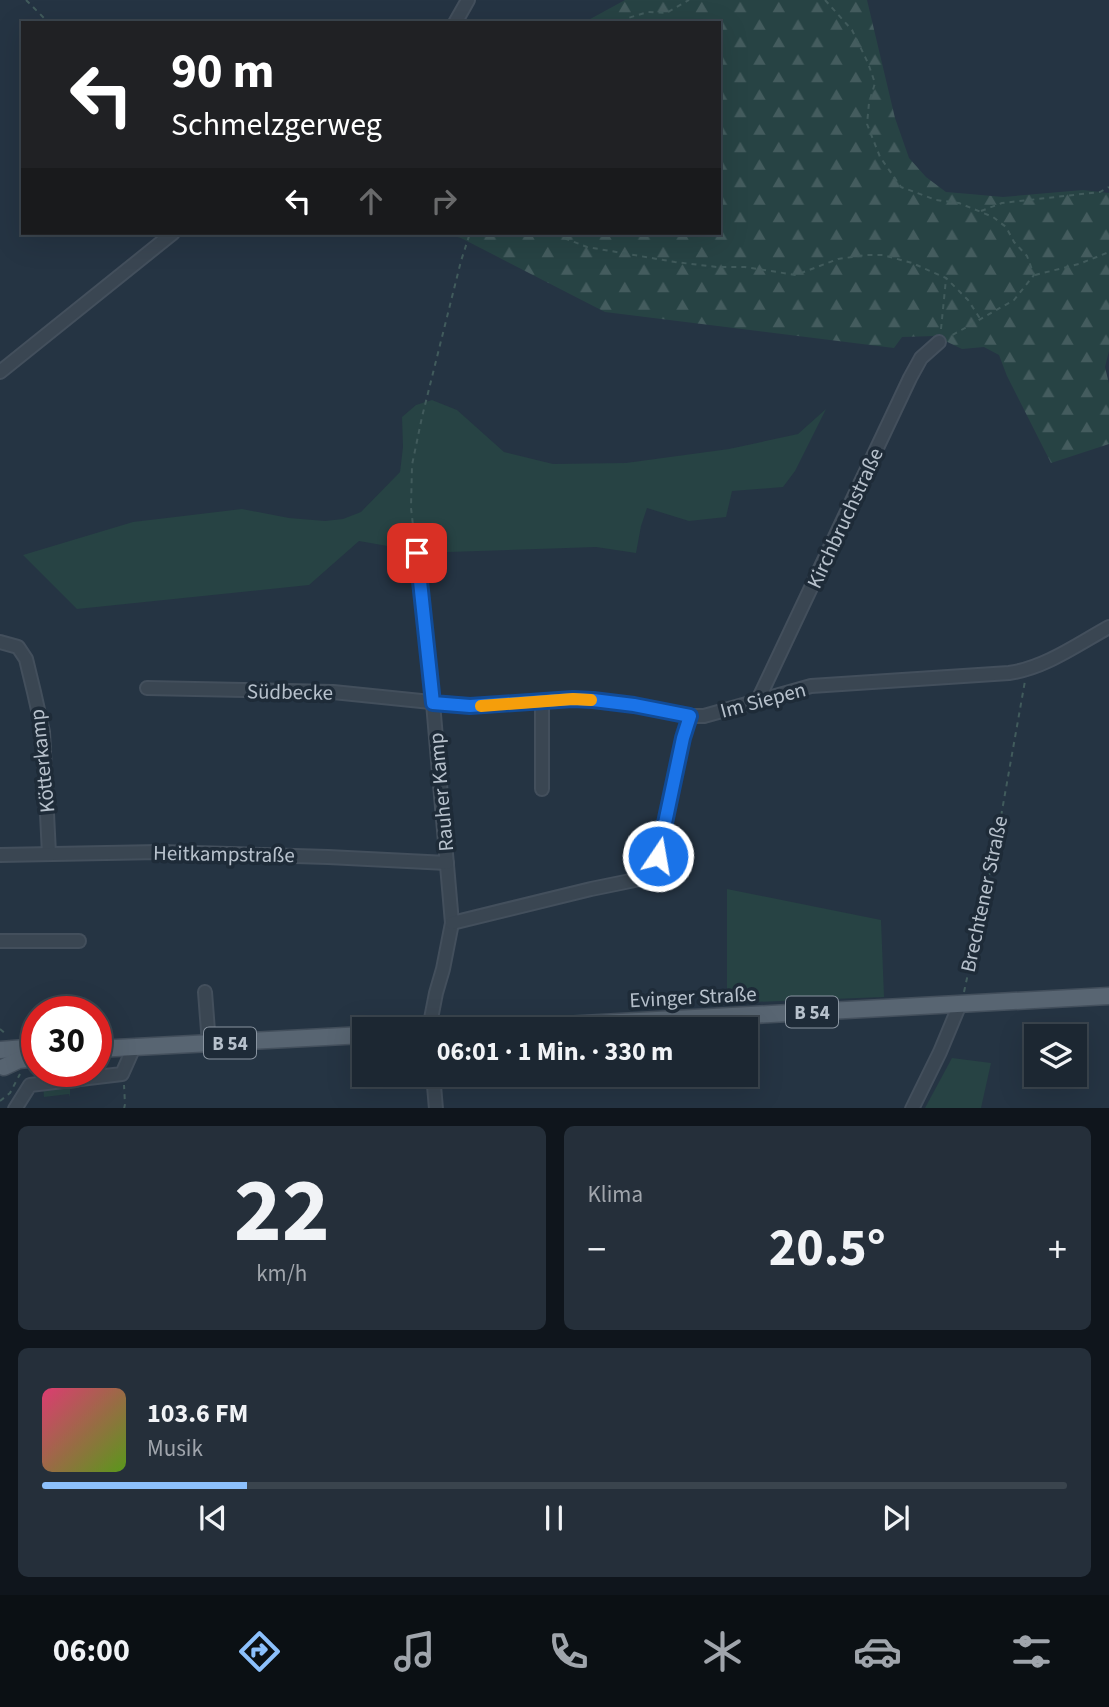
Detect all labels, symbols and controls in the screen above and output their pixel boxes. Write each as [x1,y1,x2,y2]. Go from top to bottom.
text: 90 m [171,37,275,107]
icon: left [56,49,147,140]
text: Schmelzgerweg [171,102,382,148]
icon: left [279,182,317,220]
icon: ahead [352,182,390,220]
icon: right [425,182,463,220]
street label: Kirchbruchstraße [799,443,891,593]
pin [387,523,447,583]
icon: arrive [398,534,436,572]
street label: Im Siepen [717,674,809,726]
street label: Südbecke [247,676,333,708]
street label: Kötterkamp [22,708,62,814]
street label: Rauher Kamp [421,731,461,853]
street label: Brechtener Straße [953,813,1015,975]
position arrow [621,819,695,893]
street label: Heitkampstraße [153,838,295,870]
street label: Evinger Straße [629,979,757,1015]
speed limit sign: 30 [21,996,112,1087]
road number: B 54 [786,996,838,1028]
map controls [1024,1024,1087,1087]
button: layers [1024,1024,1087,1087]
road number: B 54 [204,1028,256,1058]
text: 06:01 · 1 Min. · 330 m [437,1033,673,1070]
text: 22 [234,1147,330,1276]
text: Klima [588,1178,643,1211]
text: 20.5° [769,1212,886,1286]
text: − [588,1223,606,1277]
text: + [1048,1223,1067,1277]
text: km/h [256,1257,307,1290]
text: 103.6 FM [147,1395,248,1432]
text: Musik [147,1432,203,1465]
icon: previous [194,1499,232,1537]
icon: pause [535,1499,573,1537]
icon: next [877,1499,915,1537]
icon: directions [235,1627,284,1676]
icon: music [390,1627,439,1676]
icon: phone [544,1627,593,1676]
icon: climate [698,1627,747,1676]
icon: car [853,1627,902,1676]
icon: filters [1007,1627,1056,1676]
text: 06:00 [53,1628,130,1674]

